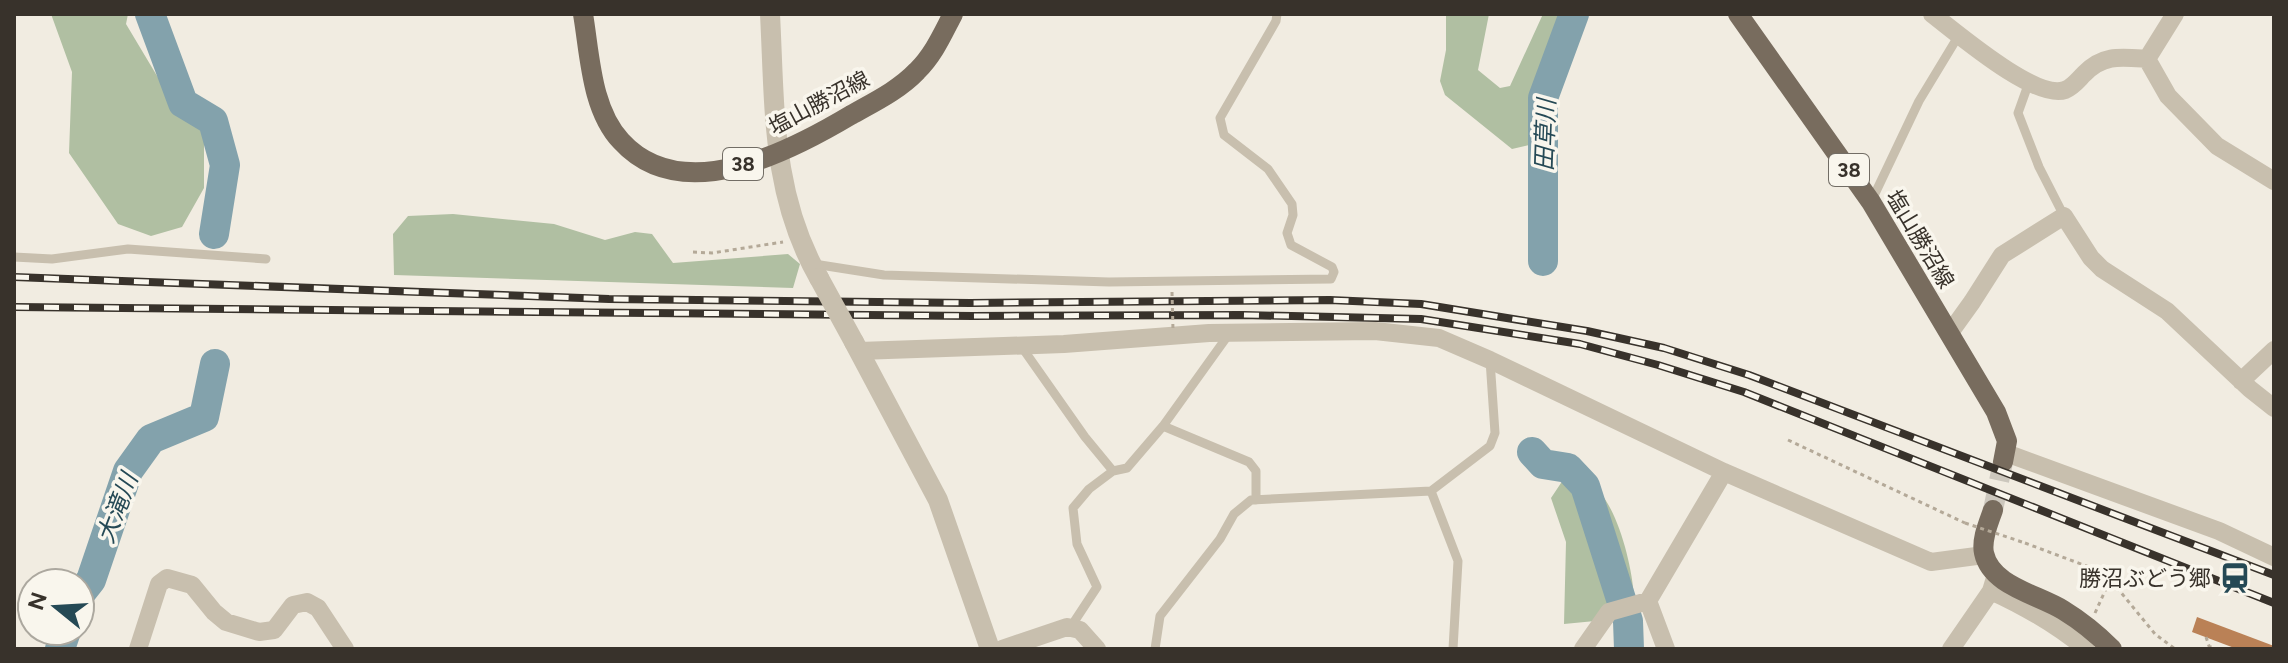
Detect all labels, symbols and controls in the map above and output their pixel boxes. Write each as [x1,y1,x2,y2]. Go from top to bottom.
street label: 塩山勝沼線 [764,65,874,141]
water label: 田草川 [1529,96,1561,171]
road number: 38 [723,148,763,180]
road number: 38 [1829,154,1869,186]
street label: 塩山勝沼線 [1880,185,1960,293]
water label: 大滝川 [91,466,145,547]
station icon: 勝沼ぶどう郷 [2218,561,2252,595]
place label: 勝沼ぶどう郷 [2079,565,2211,592]
north arrow [16,567,96,647]
text: N [22,589,53,613]

